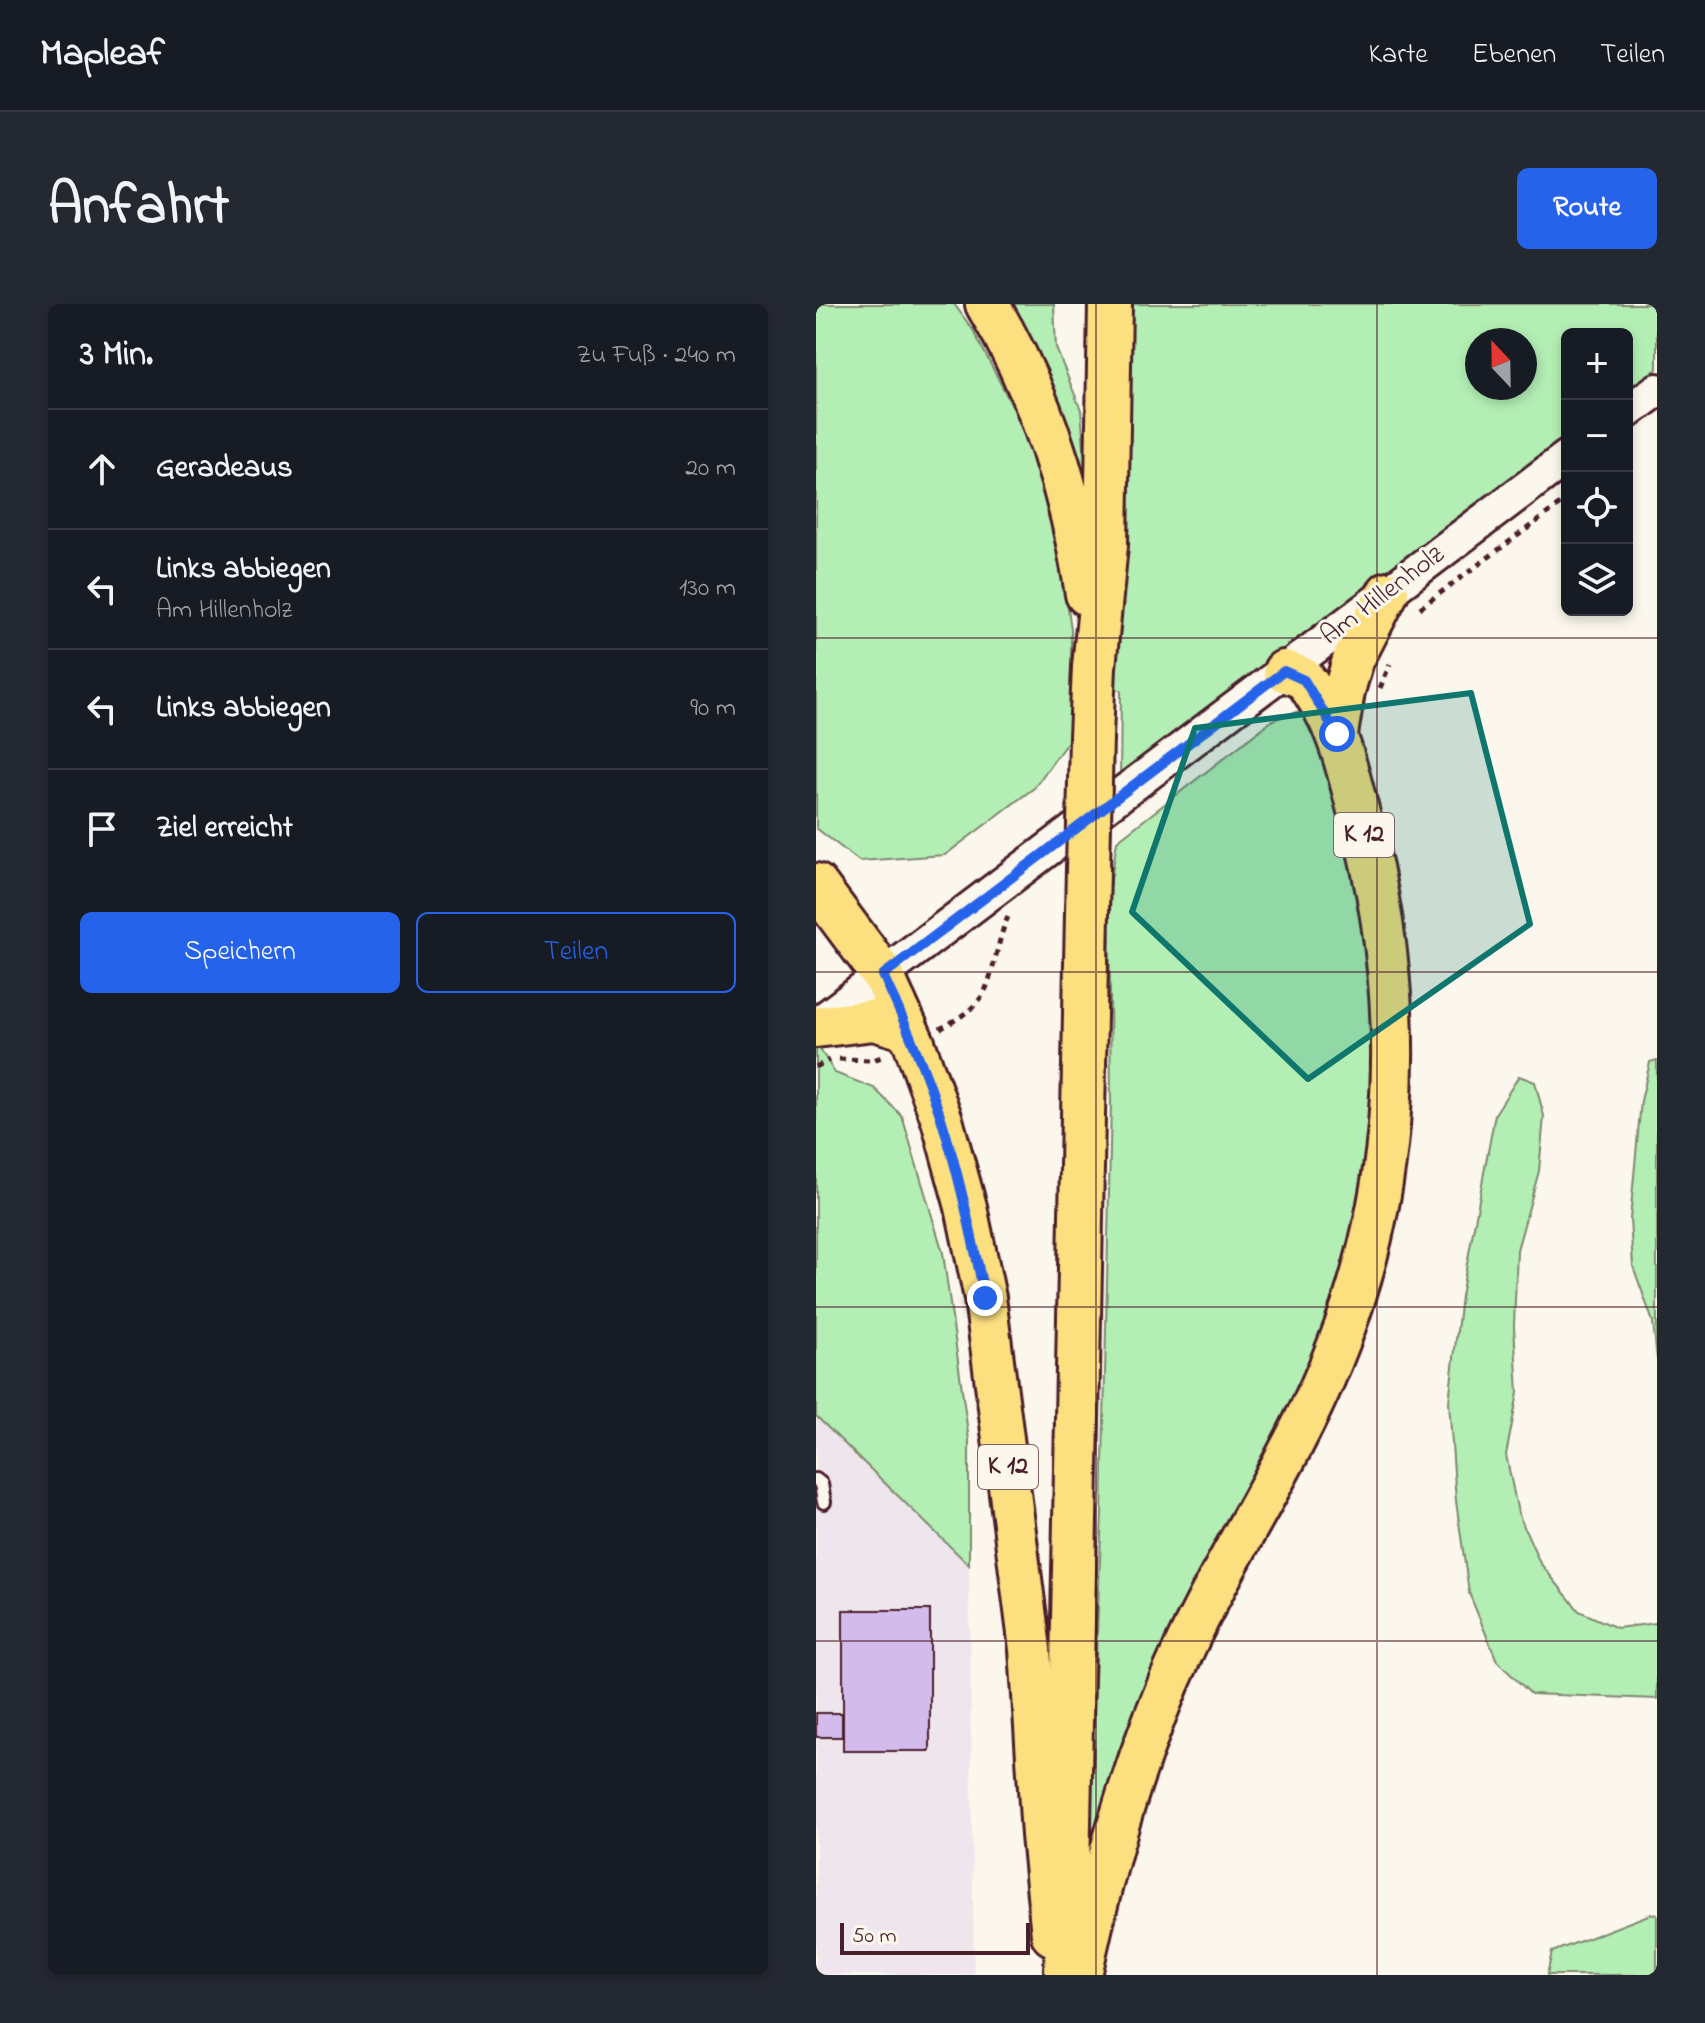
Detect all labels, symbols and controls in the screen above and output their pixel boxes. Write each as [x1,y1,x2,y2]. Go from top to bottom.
text: Mapleaf [40,27,165,83]
text: Karte [1369,35,1428,76]
text: Ebenen [1472,35,1556,76]
text: Teilen [1600,35,1665,76]
text: Anfahrt [48,168,229,249]
button: Route [1517,168,1657,249]
north arrow [1465,328,1537,400]
map controls [1561,328,1633,616]
button: + [1561,328,1633,400]
text: 3 Min. [80,331,153,381]
text: Zu Fuß · 240 m [576,337,736,375]
button: − [1561,400,1633,472]
icon: ahead [80,447,124,491]
text: Geradeaus [156,447,293,491]
text: 20 m [685,450,736,488]
button: locate [1561,472,1633,544]
street label: Am Hillenholz [1312,535,1454,656]
button: layers [1561,544,1633,616]
text: Links abbiegen [156,548,331,592]
icon: left [80,567,124,611]
text: 130 m [679,570,736,608]
text: Am Hillenholz [156,592,292,630]
icon: left [80,687,124,731]
text: Links abbiegen [156,687,331,731]
text: 90 m [690,690,736,728]
route start [1319,716,1355,752]
icon: arrive [80,807,124,851]
text: Ziel erreicht [156,807,293,851]
road number: K 12 [1334,813,1394,857]
button: Speichern [80,912,400,993]
button: Teilen [416,912,736,993]
route end [967,1280,1003,1316]
road number: K 12 [978,1445,1038,1489]
scale bar [840,1919,1030,1955]
text: 50 m [852,1921,897,1953]

